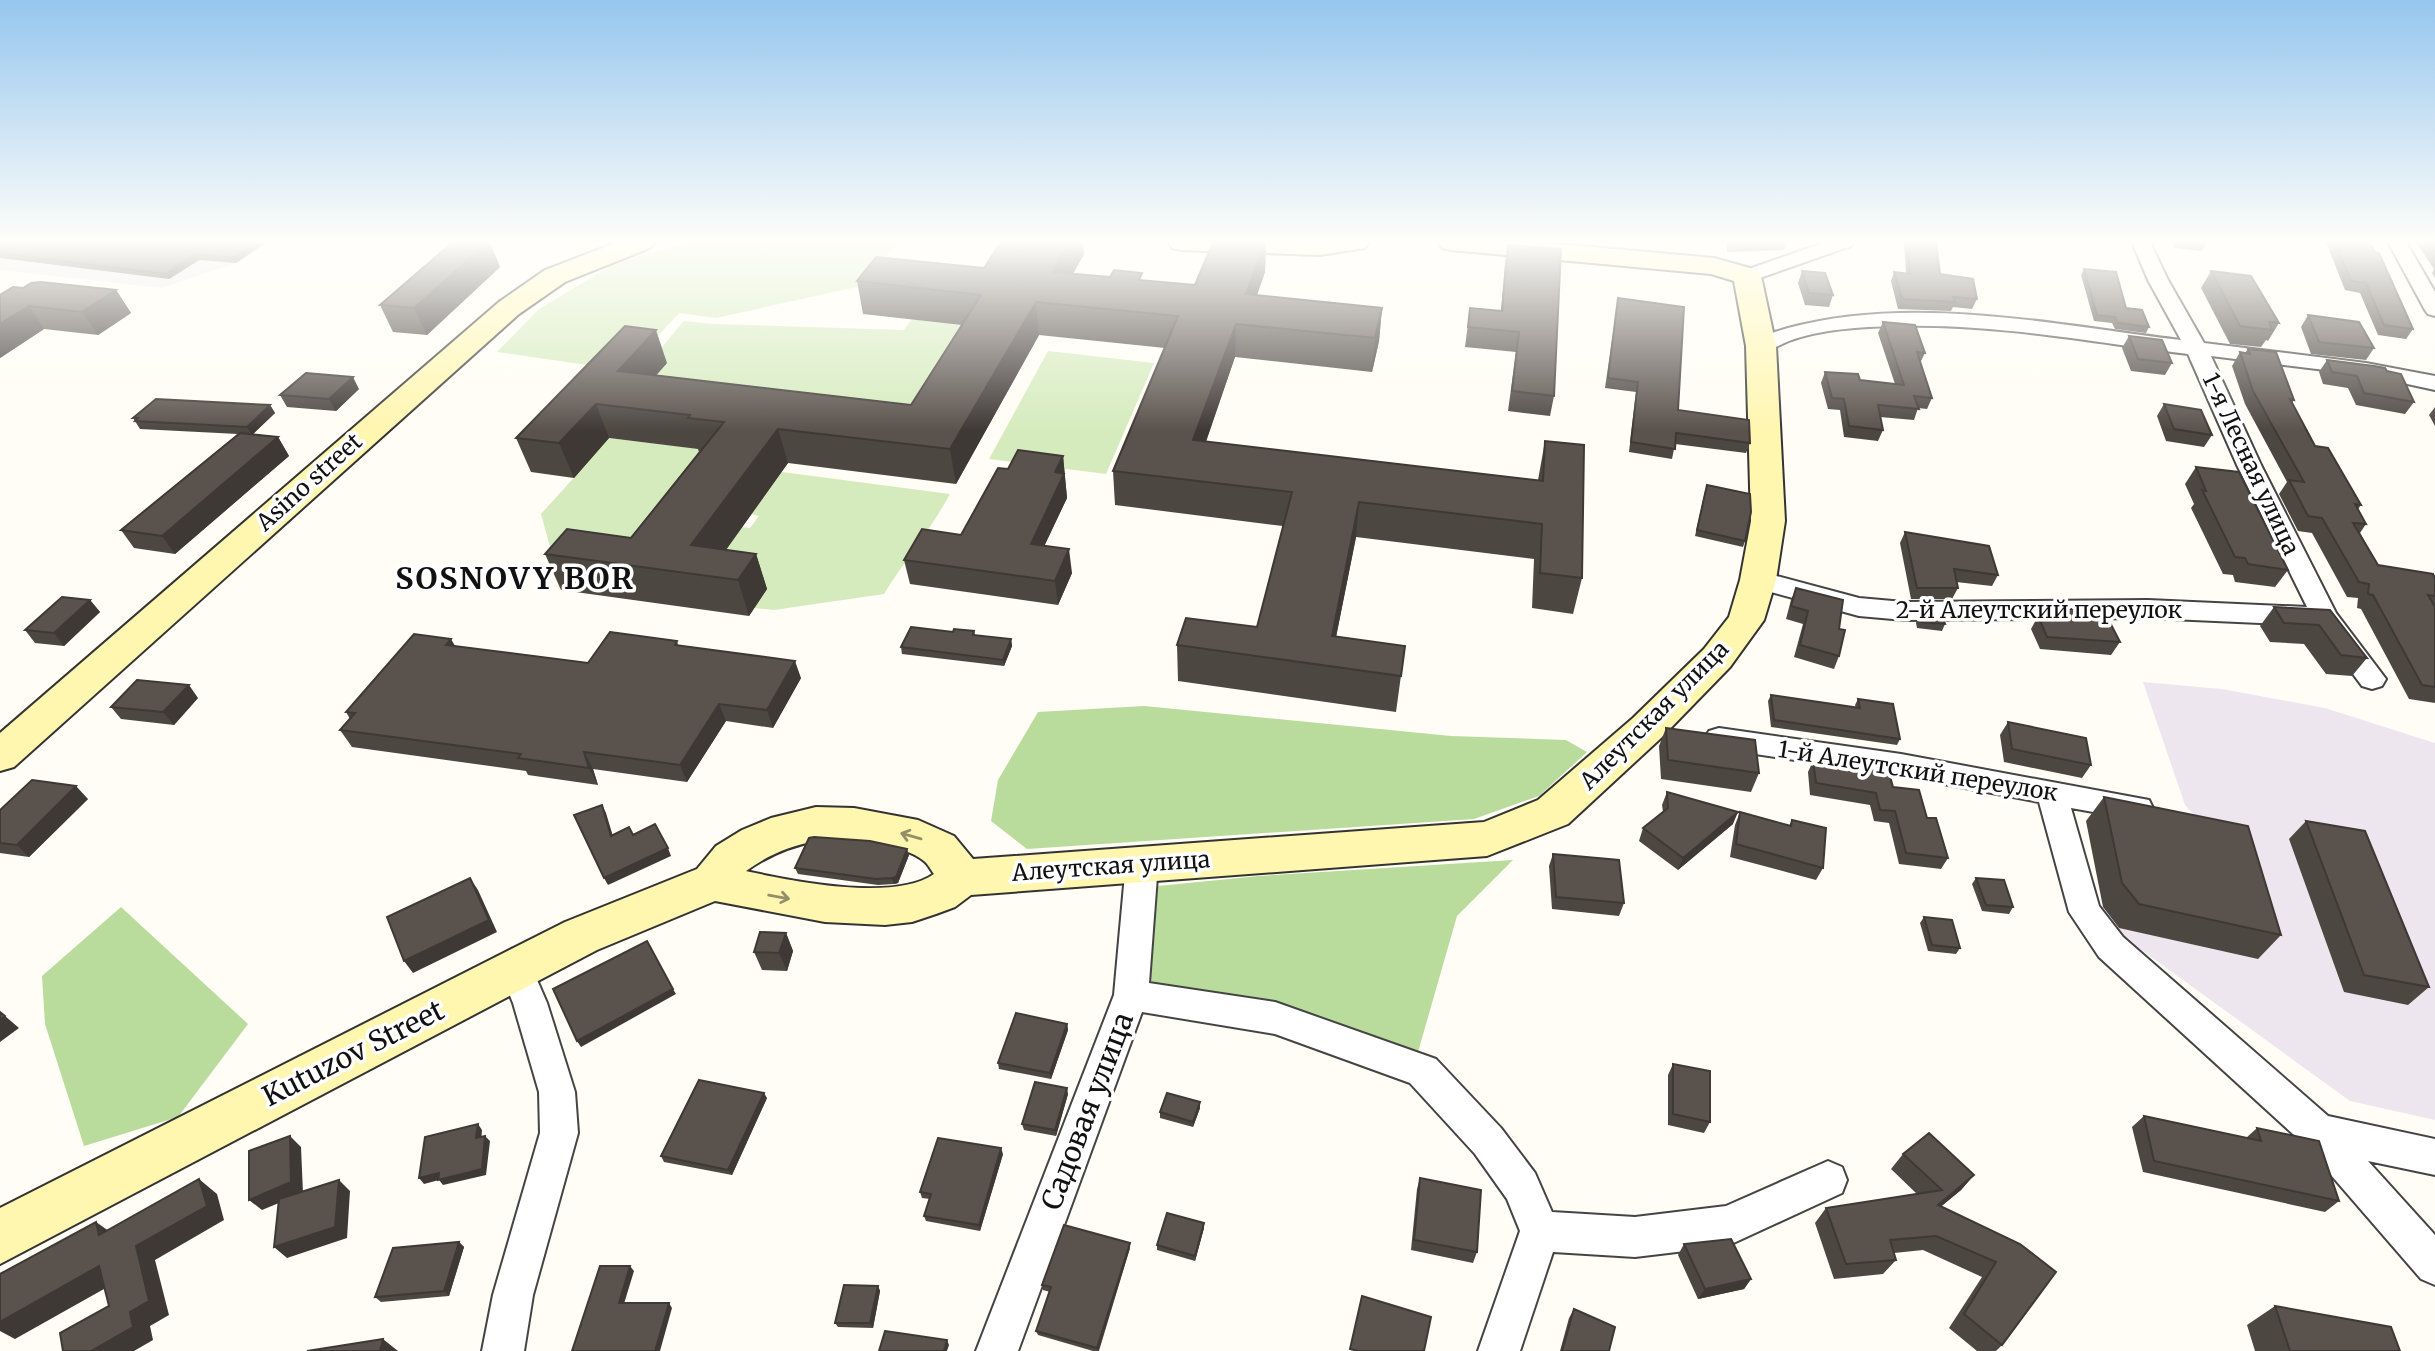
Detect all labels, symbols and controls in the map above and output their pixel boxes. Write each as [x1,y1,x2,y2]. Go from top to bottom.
street label: 1-я Лесная улица [2197,368,2306,559]
street label: Asino street [249,427,368,537]
district label: SOSNOVY BOR [395,559,635,597]
street label: 2-й Алеутский переулок [1896,595,2183,624]
street label: Алеутская улица [1572,634,1734,796]
street label: 1-й Алеутский переулок [1776,734,2060,807]
one-way arrow [900,828,922,841]
street label: Алеутская улица [1010,844,1211,887]
one-way arrow [767,891,790,904]
street label: Kutuzov Street [256,992,450,1114]
street label: Садовая улица [1033,1007,1141,1215]

